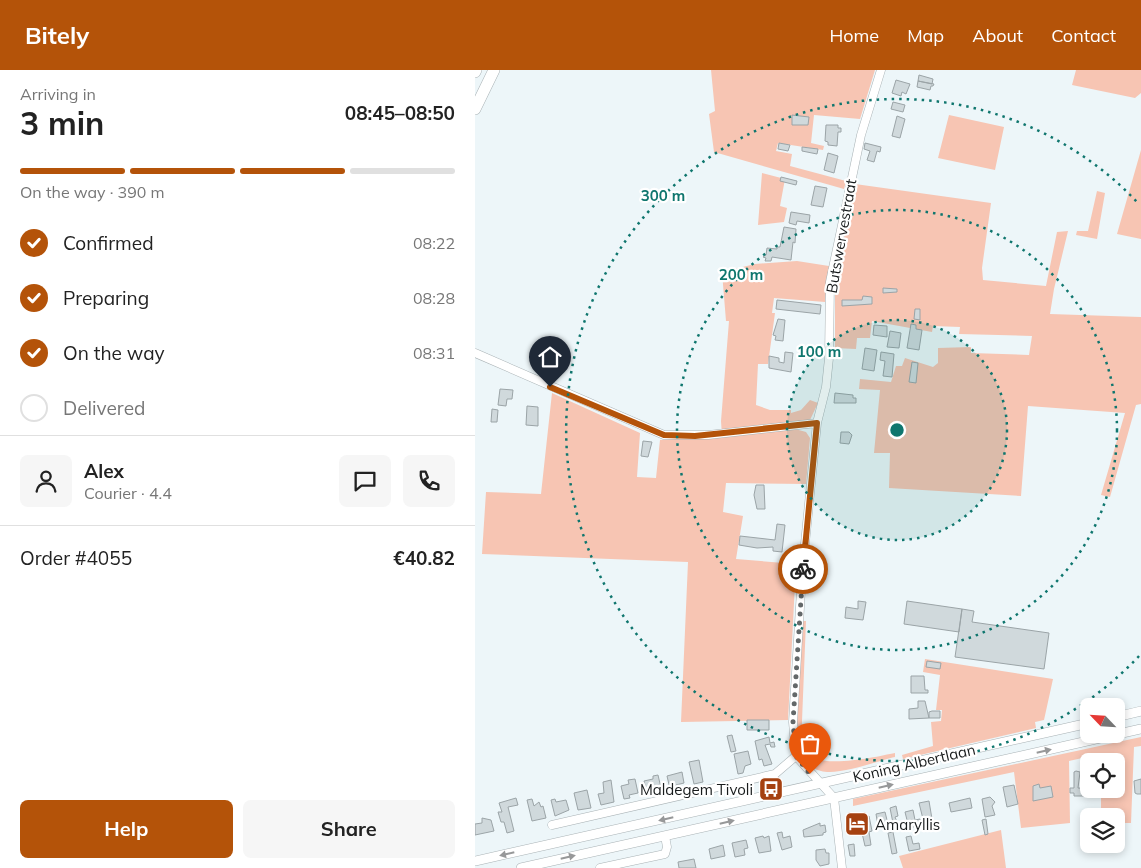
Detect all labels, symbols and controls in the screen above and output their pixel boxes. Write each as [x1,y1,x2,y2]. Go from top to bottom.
text: Bitely [25,20,89,50]
text: Home [829,24,879,47]
text: Map [907,24,944,47]
text: About [972,24,1023,47]
text: Contact [1051,24,1116,47]
text: Arriving in [20,84,96,104]
text: 08:45–08:50 [345,101,455,125]
text: 3 min [20,103,104,143]
street label: Butswervestraat [822,177,860,295]
text: On the way · 390 m [20,182,165,202]
text: 300 m [641,186,685,205]
icon: check [20,229,48,257]
text: Confirmed [63,231,154,255]
text: 08:22 [413,233,455,253]
text: 200 m [719,265,763,284]
icon: check [20,284,48,312]
text: Preparing [63,286,149,310]
text: 08:28 [413,288,455,308]
pin [529,336,571,387]
icon: check [20,339,48,367]
text: On the way [63,341,165,365]
text: 100 m [797,342,841,361]
text: 08:31 [413,343,455,363]
icon: home [536,343,564,371]
text: Delivered [63,396,145,420]
centre of rings [888,421,906,439]
button: person [20,455,72,507]
button: chat [339,455,391,507]
button: phone [403,455,455,507]
text: Alex [84,459,124,483]
text: Courier · 4.4 [84,483,172,503]
courier [778,544,828,594]
text: Order #4055 [20,546,132,570]
text: €40.82 [393,546,455,570]
icon: bike [789,555,817,583]
north arrow [1080,698,1125,742]
map controls [1080,698,1125,853]
pin [789,723,831,774]
icon: bag [796,730,824,758]
street label: Koning Albertlaan [851,740,977,786]
one-way arrow [1037,747,1052,755]
button: locate [1080,753,1125,798]
bus stop icon: Maldegem Tivoli [758,776,784,802]
place label: Maldegem Tivoli [640,780,753,799]
one-way arrow [878,782,893,790]
button: Help [20,800,233,858]
button: Share [243,800,455,858]
button: layers [1080,808,1125,853]
hotel icon: Amaryllis [844,811,870,837]
one-way arrow [658,815,673,823]
place label: Amaryllis [875,815,940,834]
one-way arrow [719,818,735,826]
one-way arrow [500,850,515,858]
one-way arrow [561,853,576,861]

